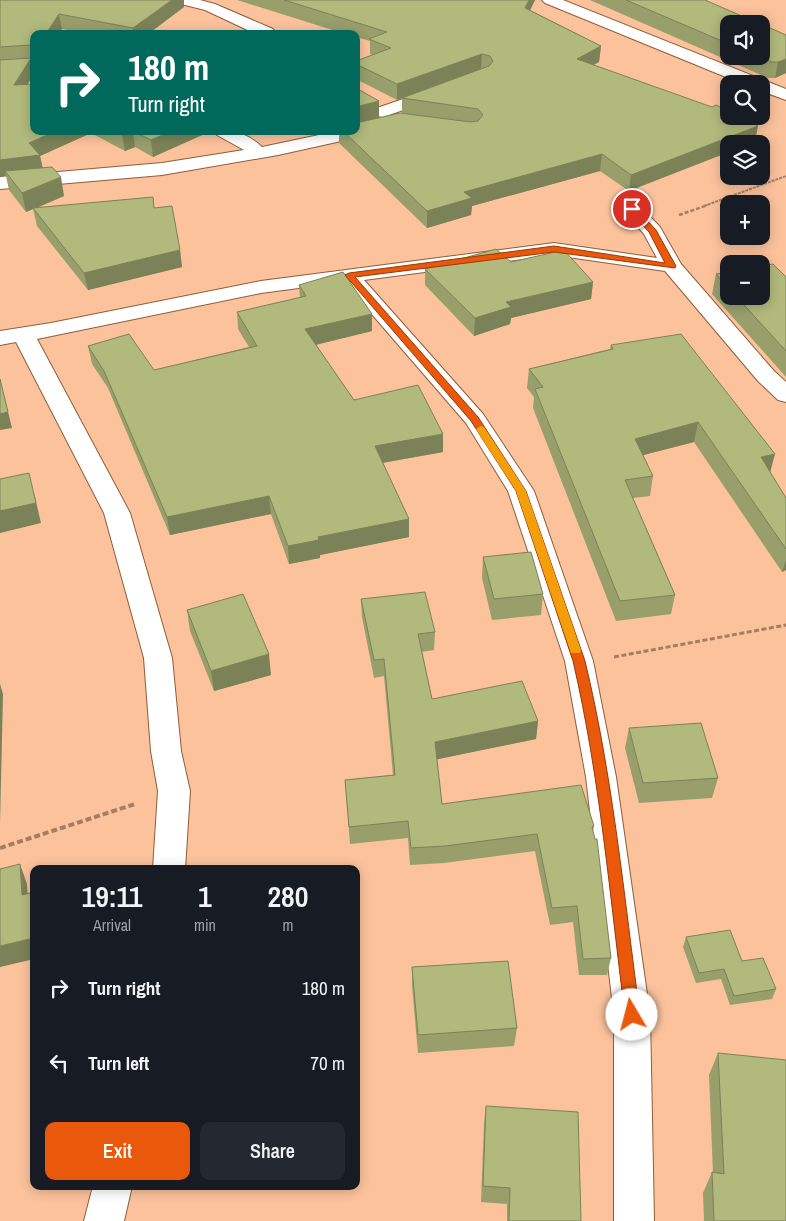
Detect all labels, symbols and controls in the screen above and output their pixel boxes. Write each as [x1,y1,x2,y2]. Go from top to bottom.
map controls [720,15,770,305]
button: sound [720,15,770,65]
text: 180 m [128,44,209,91]
icon: right [45,50,110,115]
button: search [720,75,770,125]
text: Turn right [128,89,205,119]
button: layers [720,135,770,185]
pin [611,188,653,230]
icon: arrive [618,195,646,223]
button: + [720,195,770,245]
button: − [720,255,770,305]
text: 19:11 [82,876,142,916]
text: 1 [198,876,212,916]
text: 280 [267,876,308,916]
text: Arrival [93,914,131,936]
text: min [194,914,216,936]
text: m [282,914,293,936]
icon: right [45,974,73,1002]
text: Turn right [88,975,160,1001]
text: 180 m [302,975,345,1001]
position arrow [605,988,657,1040]
icon: left [45,1049,73,1077]
text: Turn left [88,1050,149,1076]
text: 70 m [310,1050,345,1076]
button: Exit [45,1122,190,1180]
button: Share [200,1122,345,1180]

